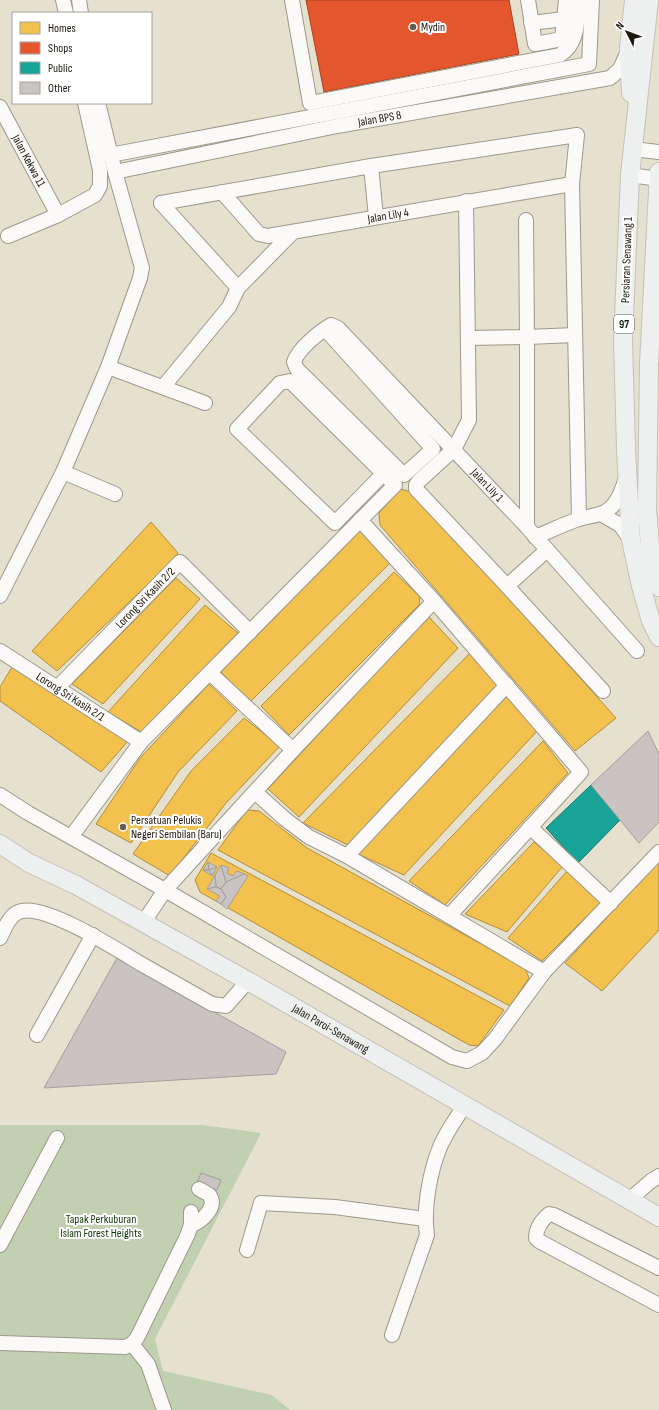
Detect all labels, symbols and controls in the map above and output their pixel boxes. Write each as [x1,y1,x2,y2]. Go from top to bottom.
legend [12,12,152,104]
north arrow [607,12,647,52]
text: N [613,19,627,32]
place label: Mydin [421,20,445,35]
text: Homes [48,21,76,36]
marker: Mydin [408,22,418,32]
text: Shops [48,41,73,56]
text: Public [48,61,73,76]
text: Other [48,81,72,96]
street label: Jalan BPS 8 [356,107,402,130]
street label: Jalan Kekwa 11 [8,131,49,190]
street label: Jalan Lily 4 [365,205,410,227]
street label: Persiaran Senawang 1 [618,216,636,303]
road number: 97 [614,315,634,333]
street label: Jalan Lily 1 [467,464,507,506]
street label: Lorong Sri Kasih 2/2 [112,564,178,631]
street label: Lorong Sri Kasih 2/1 [33,669,108,725]
place label: Persatuan Pelukis Negeri Sembilan (Baru) [131,813,222,842]
marker: Persatuan Pelukis Negeri Sembilan (Baru) [118,822,128,832]
street label: Jalan Paroi-Senawang [289,1000,372,1057]
park label: Tapak Perkuburan Islam Forest Heights [60,1212,142,1241]

